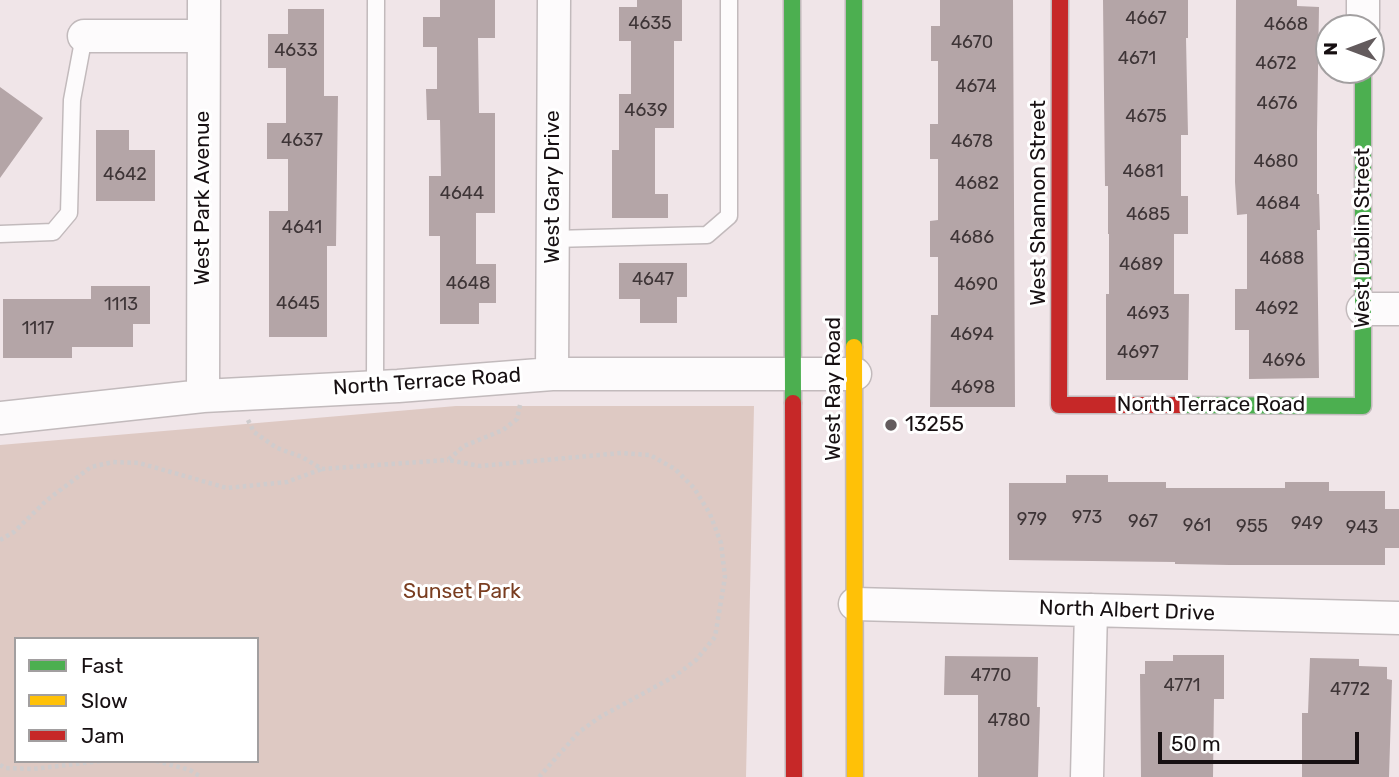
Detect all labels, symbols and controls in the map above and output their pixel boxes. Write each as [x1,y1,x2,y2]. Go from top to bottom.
house number: 4667 [1125,8,1167,30]
house number: 4635 [628,13,672,35]
house number: 4668 [1264,14,1308,36]
north arrow [1315,14,1385,84]
house number: 4670 [951,32,993,54]
house number: 4633 [274,40,318,62]
text: N [1319,42,1342,56]
house number: 4671 [1118,48,1156,70]
house number: 4672 [1255,53,1297,75]
house number: 4674 [955,76,997,98]
house number: 4676 [1256,93,1298,115]
house number: 4639 [624,100,668,122]
street label: West Shannon Street [1026,100,1052,306]
house number: 4675 [1125,106,1167,128]
street label: West Gary Drive [540,110,566,264]
street label: West Park Avenue [190,111,216,285]
house number: 4637 [281,130,323,152]
house number: 4678 [951,131,993,153]
street label: West Dublin Street [1350,148,1376,328]
house number: 4680 [1254,151,1298,173]
house number: 4681 [1122,161,1164,183]
house number: 4642 [103,164,147,186]
house number: 4682 [955,173,999,195]
house number: 4644 [440,183,484,205]
house number: 4684 [1256,193,1300,215]
house number: 4685 [1126,204,1170,226]
house number: 4641 [282,217,322,239]
house number: 4686 [950,227,994,249]
house number: 4688 [1260,248,1304,270]
house number: 4689 [1119,254,1163,276]
house number: 4647 [632,269,674,291]
house number: 4648 [446,273,490,295]
house number: 4690 [954,274,998,296]
house number: 4645 [276,293,320,315]
house number: 1113 [104,294,138,316]
house number: 4692 [1255,298,1299,320]
house number: 4693 [1126,303,1170,325]
street label: West Ray Road [821,317,847,461]
house number: 1117 [22,318,54,340]
house number: 4694 [950,324,994,346]
house number: 4697 [1117,342,1159,364]
house number: 4696 [1262,350,1306,372]
street label: North Terrace Road [332,363,522,401]
house number: 4698 [951,377,995,399]
street label: North Terrace Road [1117,392,1305,418]
place label: 13255 [905,412,964,438]
marker: 13255 [883,417,899,433]
house number: 973 [1072,507,1102,529]
house number: 979 [1017,509,1047,531]
house number: 967 [1128,511,1158,533]
house number: 949 [1291,513,1323,535]
house number: 961 [1183,515,1211,537]
house number: 955 [1236,516,1268,538]
house number: 943 [1346,517,1378,539]
park label: Sunset Park [403,579,521,605]
street label: North Albert Drive [1039,595,1215,627]
legend [14,637,259,763]
text: Fast [81,653,123,678]
house number: 4770 [971,665,1011,687]
house number: 4771 [1163,675,1201,697]
house number: 4772 [1330,679,1370,701]
text: Slow [81,688,128,713]
house number: 4780 [988,710,1030,732]
scale bar [1161,718,1362,762]
text: Jam [81,723,125,748]
text: 50 m [1171,731,1221,756]

